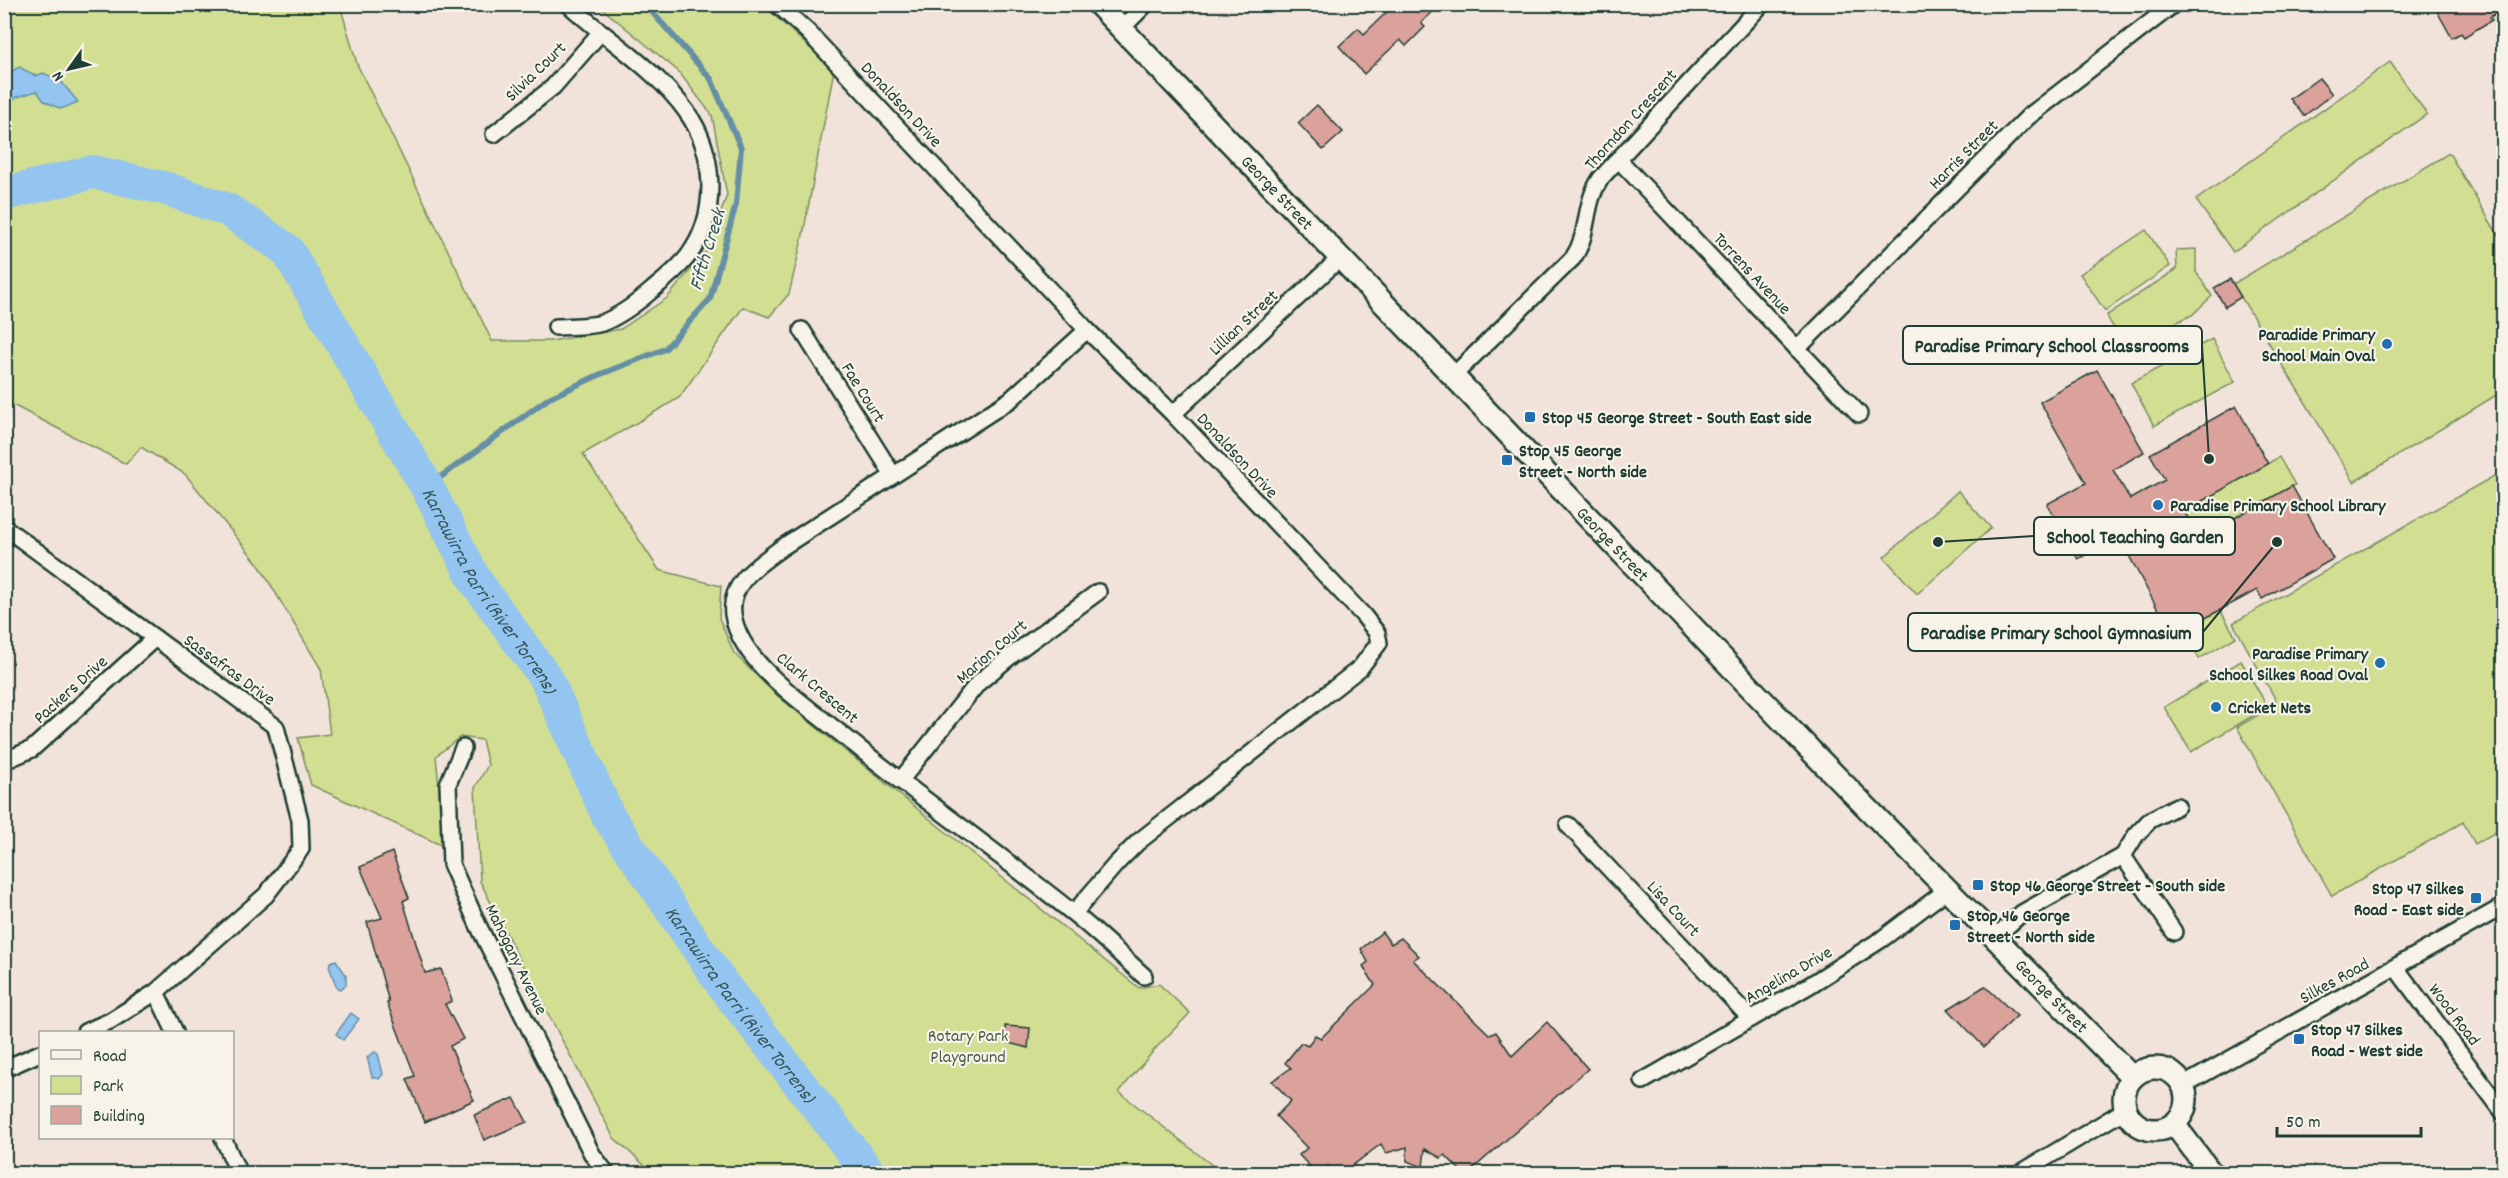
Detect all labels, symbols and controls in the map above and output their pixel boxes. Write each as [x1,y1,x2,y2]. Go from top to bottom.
street label: Silvia Court [500,37,573,108]
north arrow [39,39,99,99]
street label: Donaldson Drive [854,57,947,154]
street label: Thorndon Crescent [1580,64,1684,177]
text: N [47,66,70,86]
street label: Harris Street [1924,115,2006,196]
street label: George Street [1234,151,1318,237]
water label: Fifth Creek [683,204,735,294]
street label: Torrens Avenue [1707,228,1796,321]
street label: Lillian Street [1204,285,1285,363]
place label: Paradide Primary School Main Oval [2258,324,2376,370]
callout: Paradise Primary School Classrooms [1903,326,2202,364]
text: Paradise Primary School Classrooms [1915,334,2189,362]
marker: Paradide Primary School Main Oval [2380,337,2394,351]
street label: Fae Court [834,359,890,428]
place label: Stop 45 George Street - South East side [1542,407,1812,432]
street label: Donaldson Drive [1190,408,1283,505]
marker: Stop 45 George Street - South East side [1523,410,1537,424]
place label: Stop 45 George Street - North side [1519,440,1647,486]
marker: Stop 45 George Street - North side [1500,453,1514,467]
water label: Karrawirra Parri (River Torrens) [413,484,563,700]
place label: Paradise Primary School Library [2170,495,2386,520]
marker: Paradise Primary School Library [2151,498,2165,512]
street label: George Street [1569,502,1654,589]
callout: School Teaching Garden [2034,517,2235,555]
text: School Teaching Garden [2046,525,2224,553]
callout: Paradise Primary School Gymnasium [1908,613,2203,651]
street label: Marion Court [951,615,1034,691]
text: Paradise Primary School Gymnasium [1920,621,2192,649]
street label: Sassafras Drive [178,629,280,713]
place label: Paradise Primary School Silkes Road Oval [2209,643,2369,689]
street label: Clark Crescent [770,647,863,731]
street label: Packers Drive [29,651,114,731]
marker: Paradise Primary School Silkes Road Oval [2373,656,2387,670]
place label: Cricket Nets [2228,697,2312,722]
marker: Cricket Nets [2209,700,2223,714]
place label: Stop 46 George Street - South side [1990,875,2225,900]
street label: Lisa Court [1640,876,1705,944]
marker: Stop 46 George Street - South side [1971,878,1985,892]
place label: Stop 47 Silkes Road - East side [2354,878,2464,924]
marker: Stop 47 Silkes Road - East side [2469,891,2483,905]
street label: Mahogany Avenue [477,900,552,1020]
water label: Karrawirra Parri (River Torrens) [656,902,822,1112]
place label: Stop 46 George Street - North side [1967,905,2095,951]
marker: Stop 46 George Street - North side [1948,918,1962,932]
street label: Angelina Drive [1741,941,1838,1011]
street label: Silkes Road [2296,953,2375,1012]
street label: George Street [2008,955,2093,1040]
street label: Wood Road [2421,979,2485,1052]
place label: Stop 47 Silkes Road - West side [2311,1019,2423,1065]
park label: Rotary Park Playground [928,1025,1008,1071]
legend [39,1031,234,1139]
marker: Stop 47 Silkes Road - West side [2292,1032,2306,1046]
text: Road [93,1045,127,1070]
text: Park [93,1075,124,1100]
scale bar [2277,1100,2421,1138]
text: Building [93,1105,145,1130]
text: 50 m [2286,1111,2321,1136]

